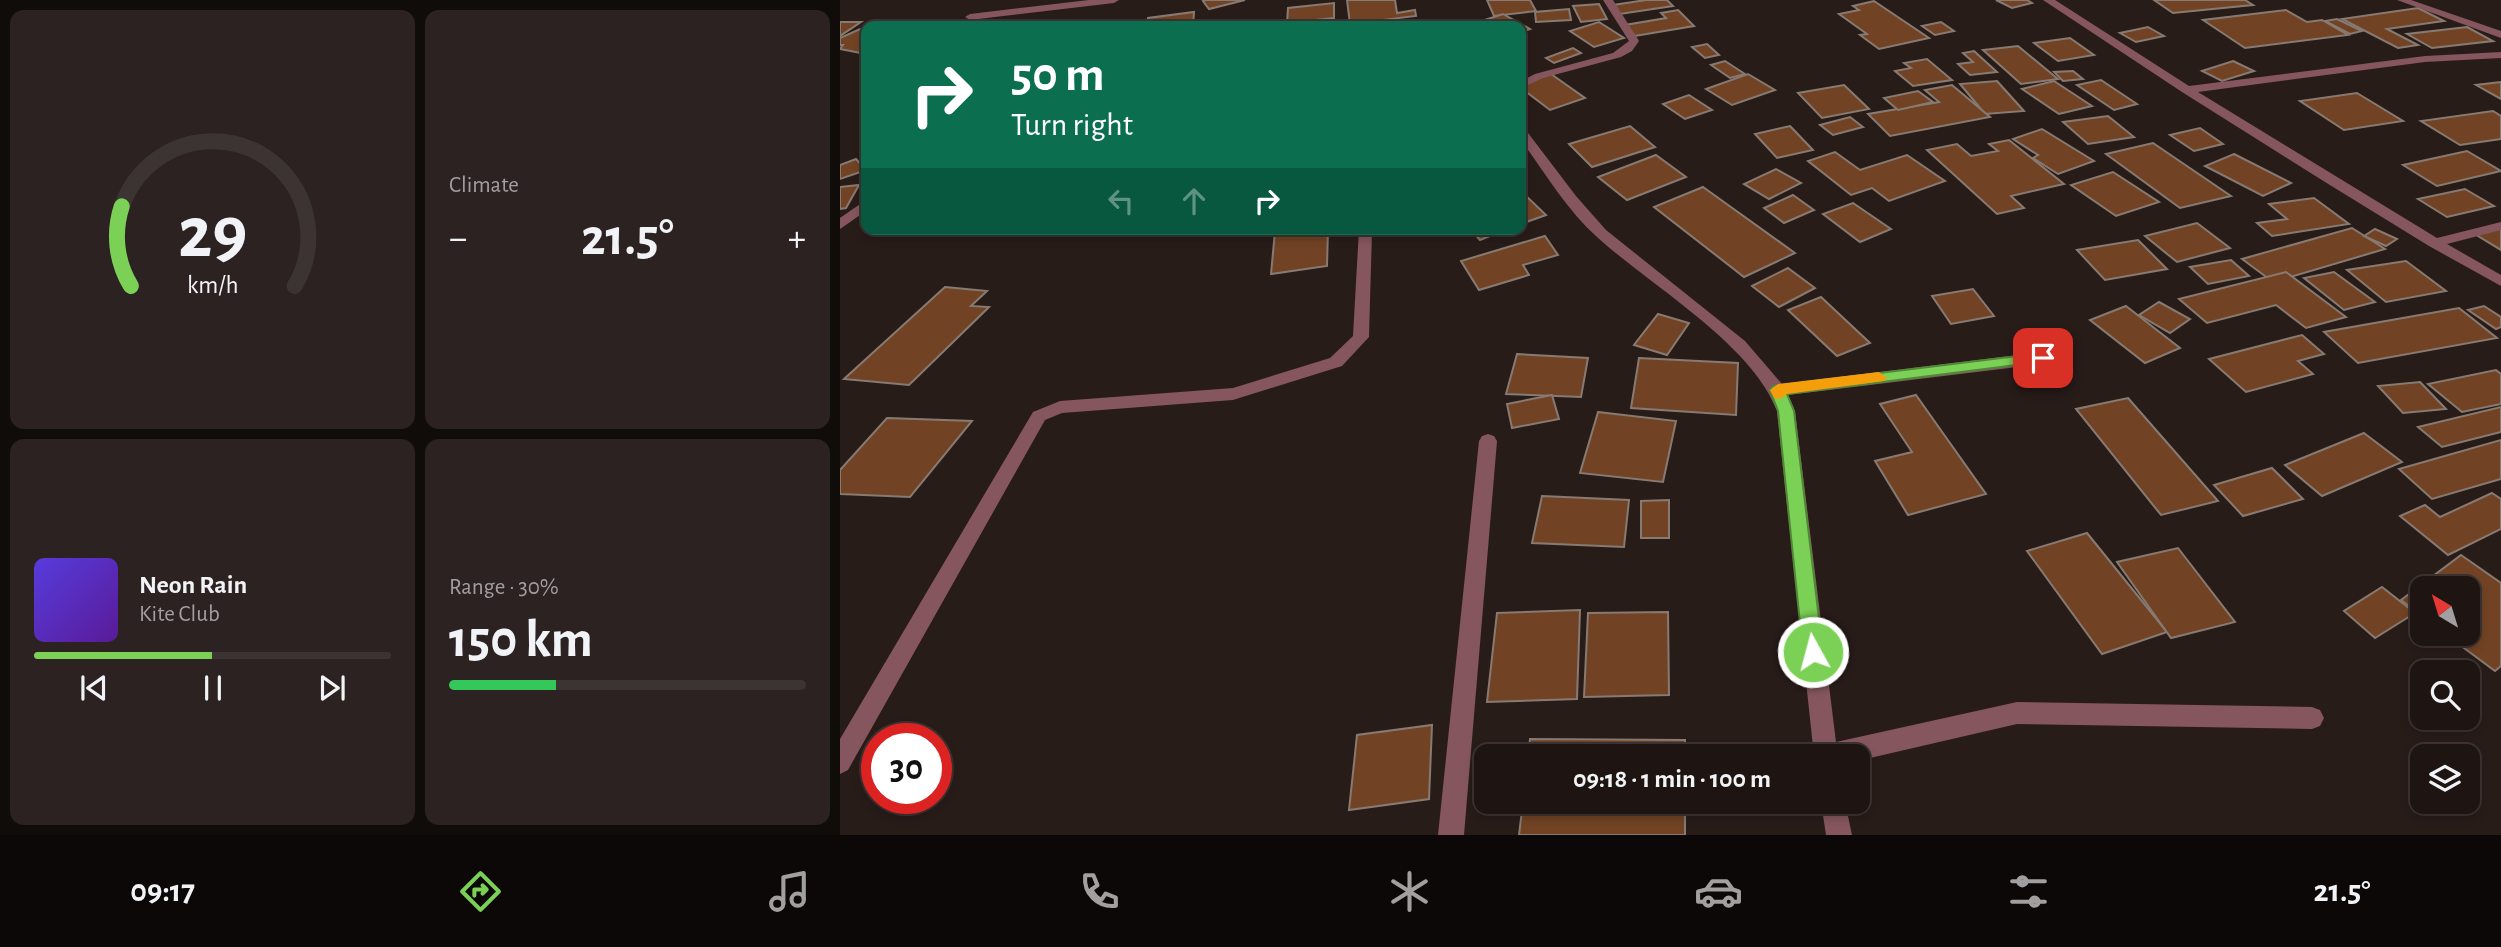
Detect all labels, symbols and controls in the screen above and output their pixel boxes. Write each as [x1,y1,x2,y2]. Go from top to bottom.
icon: right [896,49,987,140]
text: 50 m [1011,51,1105,100]
text: Turn right [1011,109,1133,141]
text: Climate [449,174,519,197]
icon: left [1102,182,1140,220]
icon: ahead [1175,182,1213,220]
icon: right [1248,182,1286,220]
text: 29 [178,198,247,271]
text: 21.5° [581,212,674,264]
text: − [449,220,467,258]
text: + [788,220,806,258]
text: km/h [187,272,238,297]
pin [2013,328,2073,388]
icon: arrive [2024,339,2062,377]
text: Neon Rain [139,572,247,598]
text: Range · 30% [449,576,559,599]
north arrow [2410,576,2480,646]
map controls [2410,576,2480,814]
text: Kite Club [139,603,220,626]
text: 150 km [449,614,593,666]
position arrow [1776,615,1850,689]
button: search [2410,660,2480,730]
icon: previous [75,669,113,707]
icon: pause [194,669,232,707]
icon: next [313,669,351,707]
speed limit sign: 30 [861,723,952,814]
button: layers [2410,744,2480,814]
text: 09:18 · 1 min · 100 m [1573,766,1771,792]
icon: directions [456,867,505,916]
icon: music [765,867,814,916]
icon: phone [1075,867,1124,916]
icon: climate [1385,867,1434,916]
icon: car [1694,867,1743,916]
icon: filters [2004,867,2053,916]
text: 09:17 [130,875,195,907]
text: 21.5° [2314,875,2371,907]

